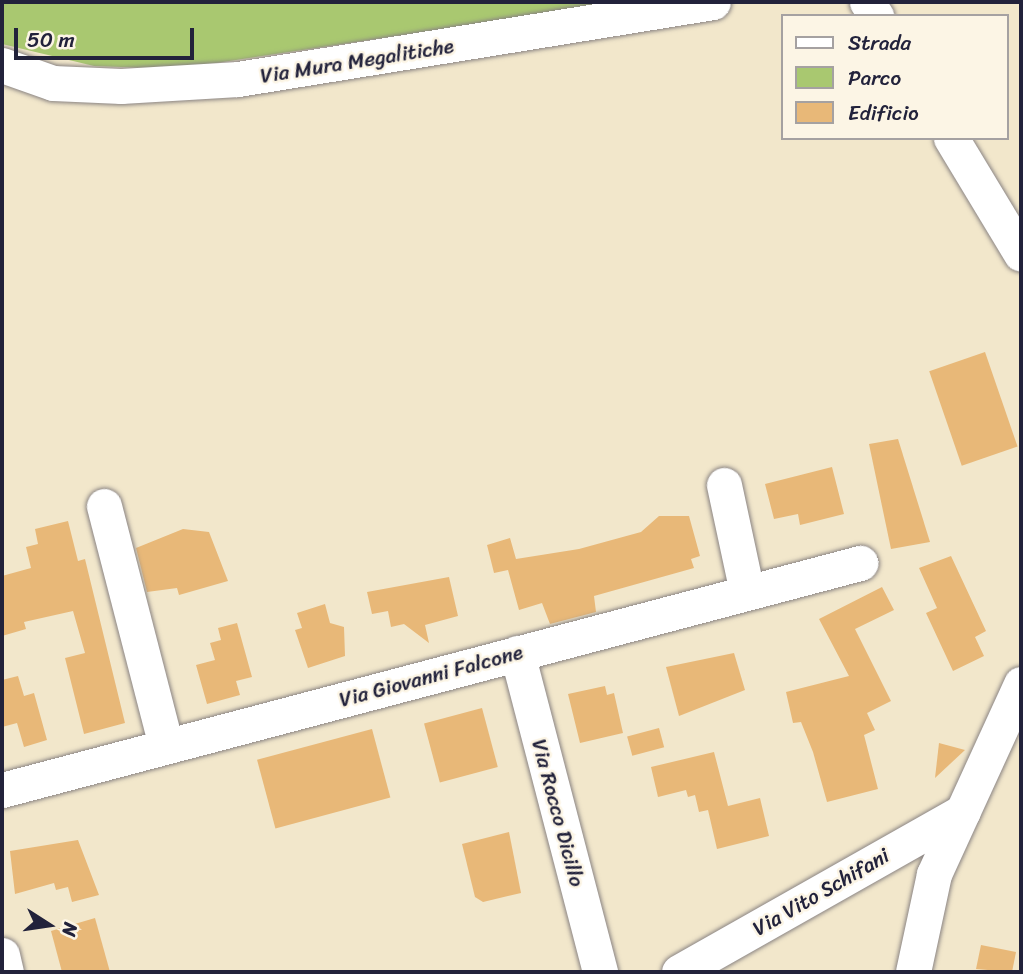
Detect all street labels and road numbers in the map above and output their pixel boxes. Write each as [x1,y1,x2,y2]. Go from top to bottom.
street label: Via Mura Megalitiche [259,33,455,89]
street label: Via Giovanni Falcone [337,639,525,713]
street label: Via Rocco Dicillo [526,736,590,890]
street label: Via Vito Schifani [748,842,894,942]

